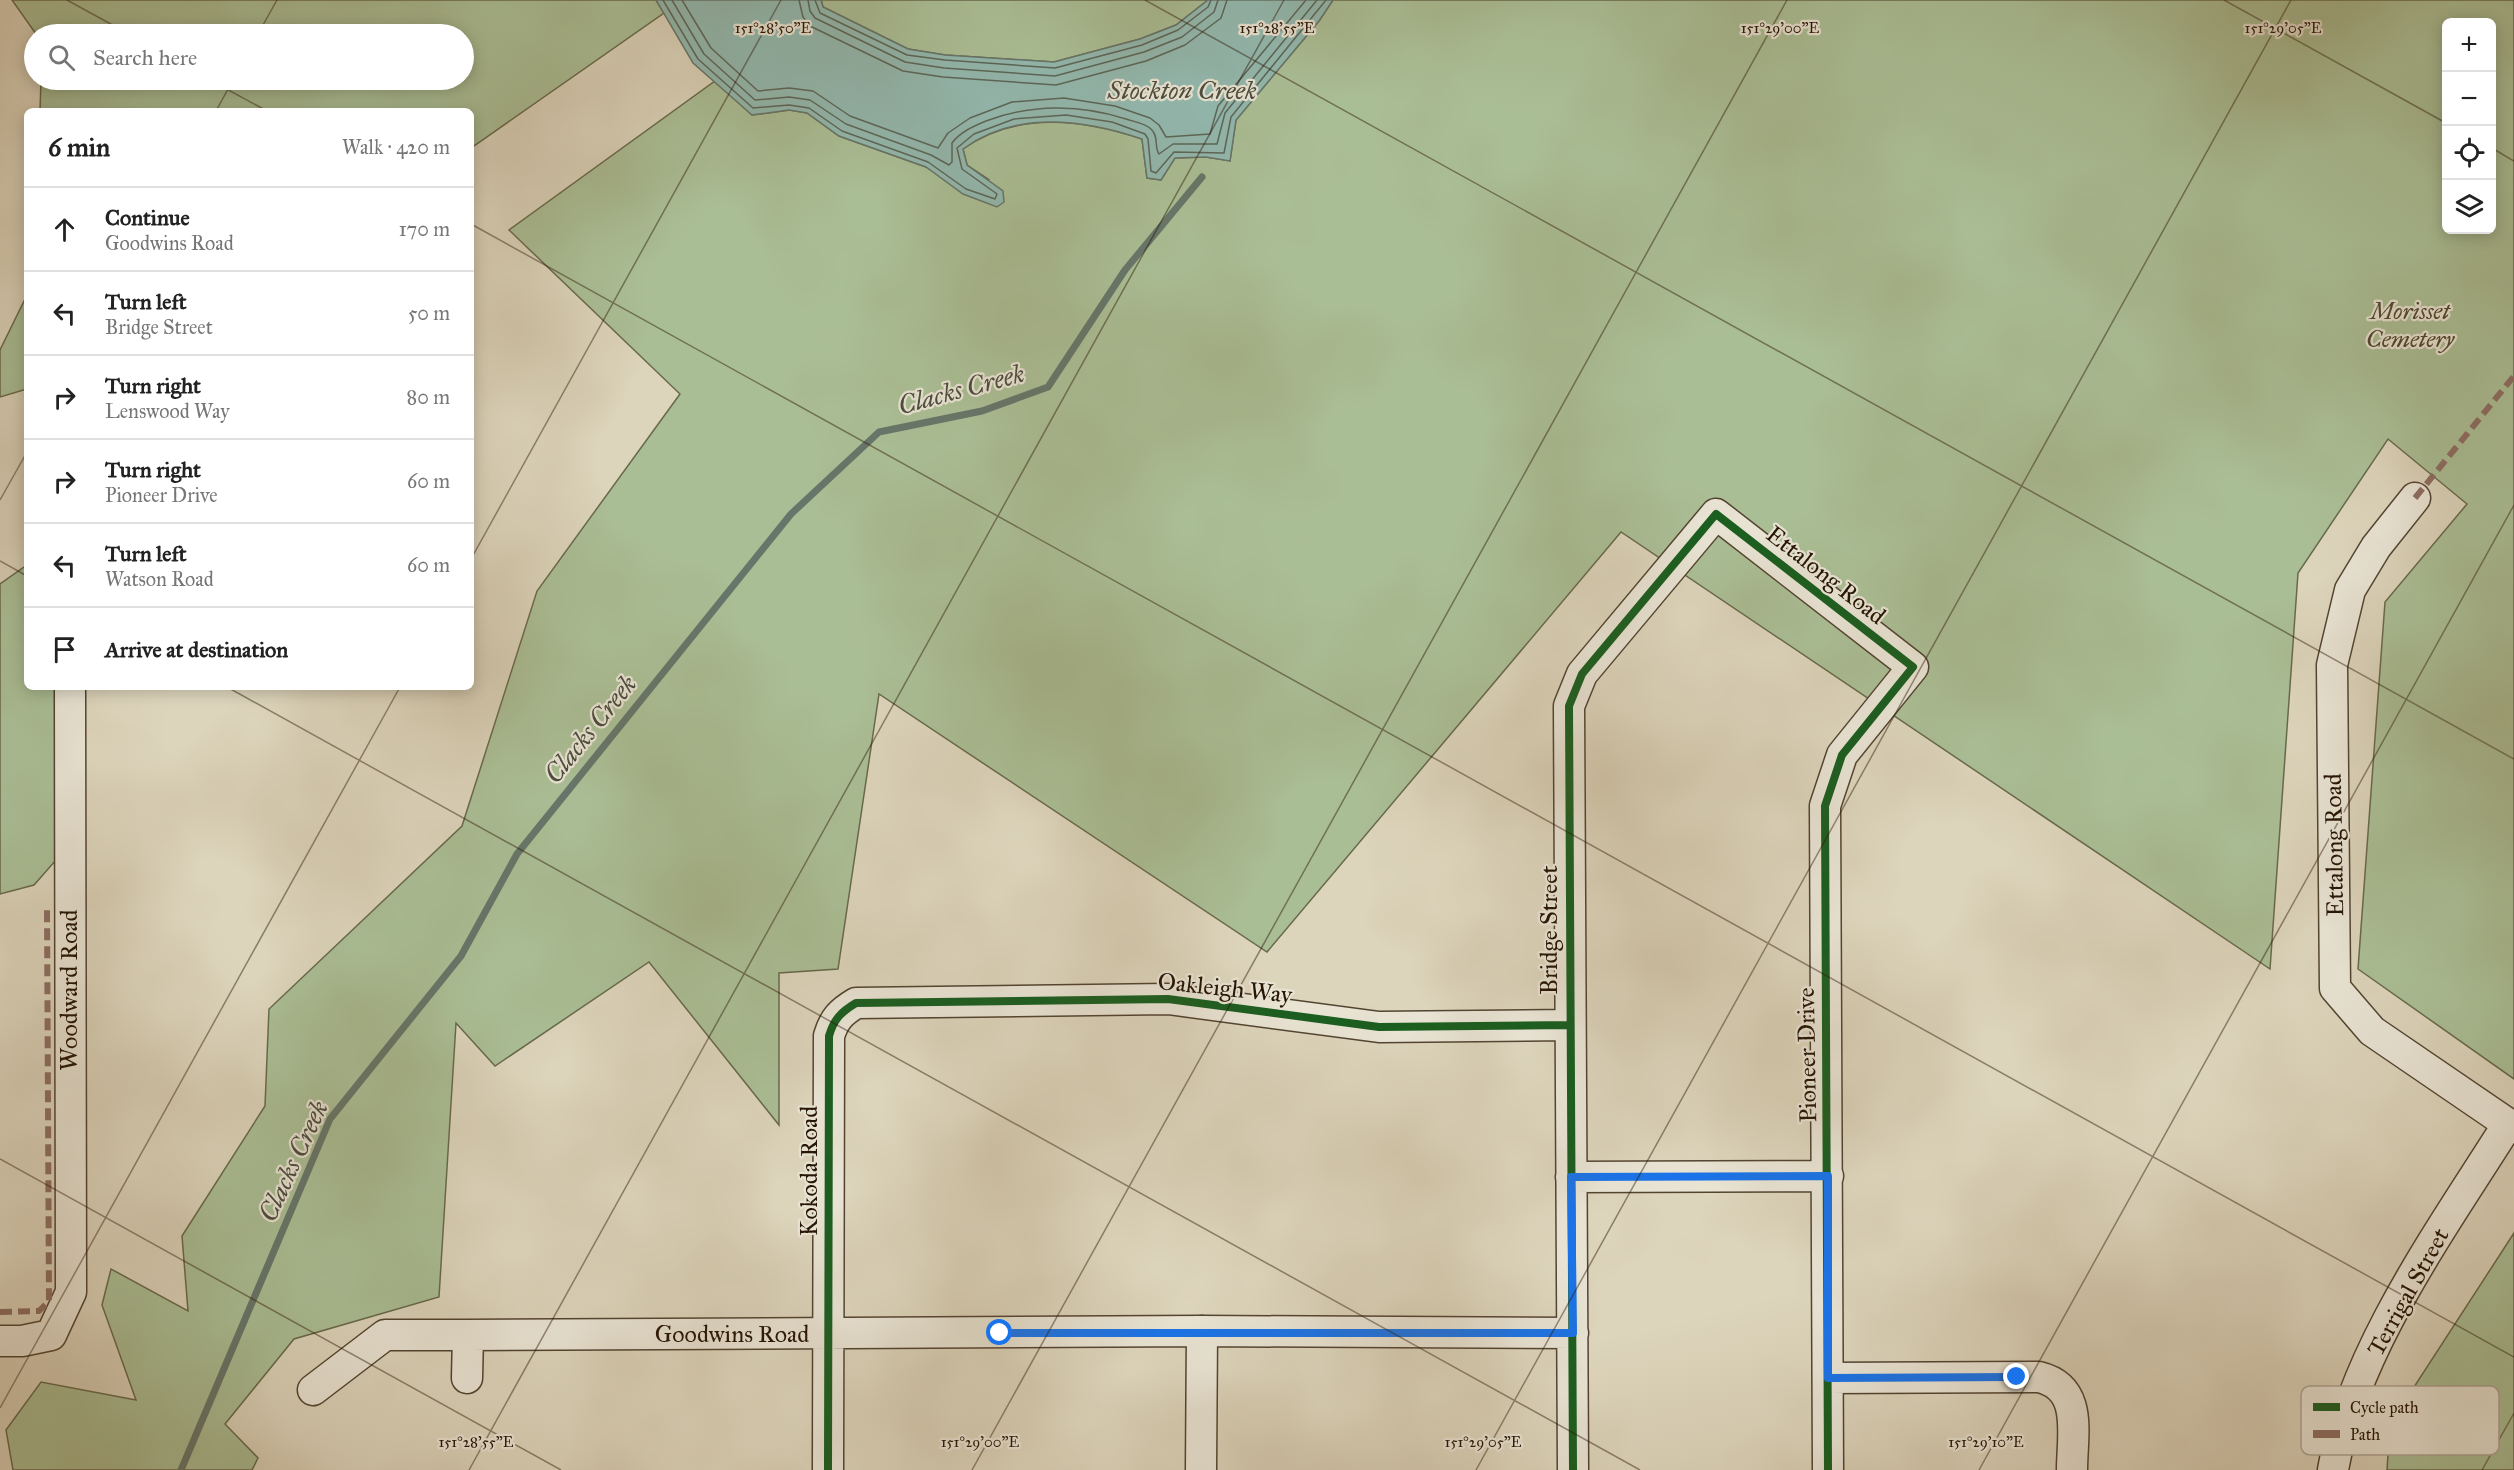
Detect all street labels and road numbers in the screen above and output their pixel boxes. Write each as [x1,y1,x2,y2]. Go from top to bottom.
street label: Ettalong Road [1760,519,1892,631]
street label: Ettalong Road [2318,773,2350,917]
street label: Bridge Street [1534,865,1564,995]
street label: Woodward Road [54,909,84,1071]
street label: Oakleigh Way [1156,966,1294,1010]
street label: Pioneer Drive [1791,987,1823,1123]
street label: Kokoda Road [794,1106,824,1236]
street label: Terrigal Street [2361,1222,2456,1361]
street label: Goodwins Road [655,1319,809,1349]

